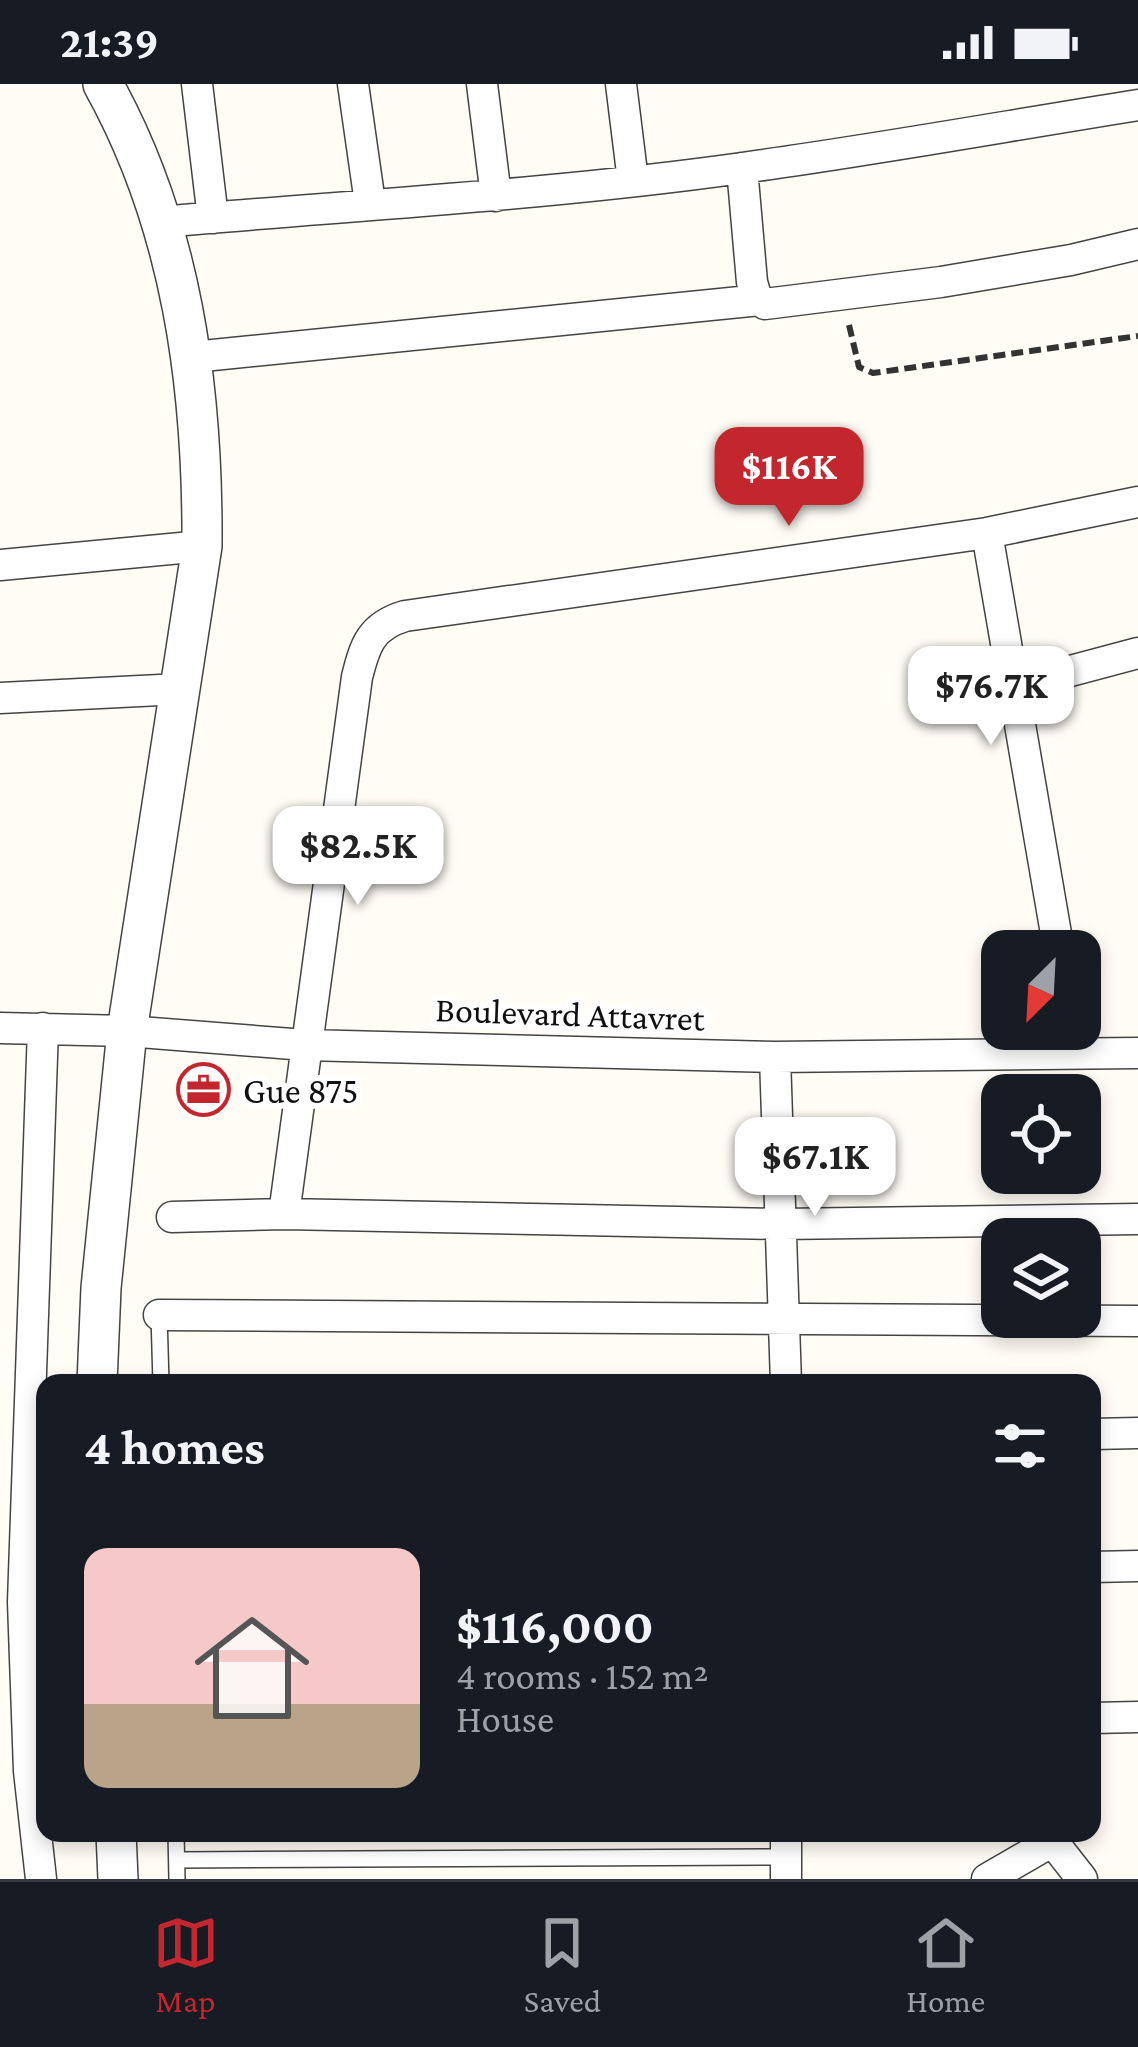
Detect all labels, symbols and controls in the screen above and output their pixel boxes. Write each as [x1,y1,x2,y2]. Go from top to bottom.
text: 21:39 [60,17,159,67]
pin: $116K [705,427,873,529]
text: $116K [742,444,836,487]
pin: $76.7K [893,646,1089,748]
text: $76.7K [935,663,1047,706]
pin: $82.5K [260,806,456,908]
text: $82.5K [300,823,416,866]
north arrow [981,930,1101,1050]
map controls [981,930,1101,1338]
street label: Boulevard Attavret [435,989,706,1039]
office icon: Gue 875 [176,1062,232,1118]
place label: Gue 875 [243,1071,358,1111]
button: locate [981,1074,1101,1194]
pin: $67.1K [717,1117,913,1219]
text: $67.1K [762,1134,868,1177]
button: layers [981,1218,1101,1338]
icon: filters [987,1413,1053,1479]
text: 4 homes [84,1418,265,1475]
icon: home [180,1596,324,1740]
text: $116,000 [456,1597,654,1654]
text: 4 rooms · 152 m² [456,1654,708,1697]
text: House [456,1697,554,1740]
tab: Map [153,1910,219,2019]
tab: Saved [524,1910,601,2019]
tab: Home [906,1910,985,2019]

